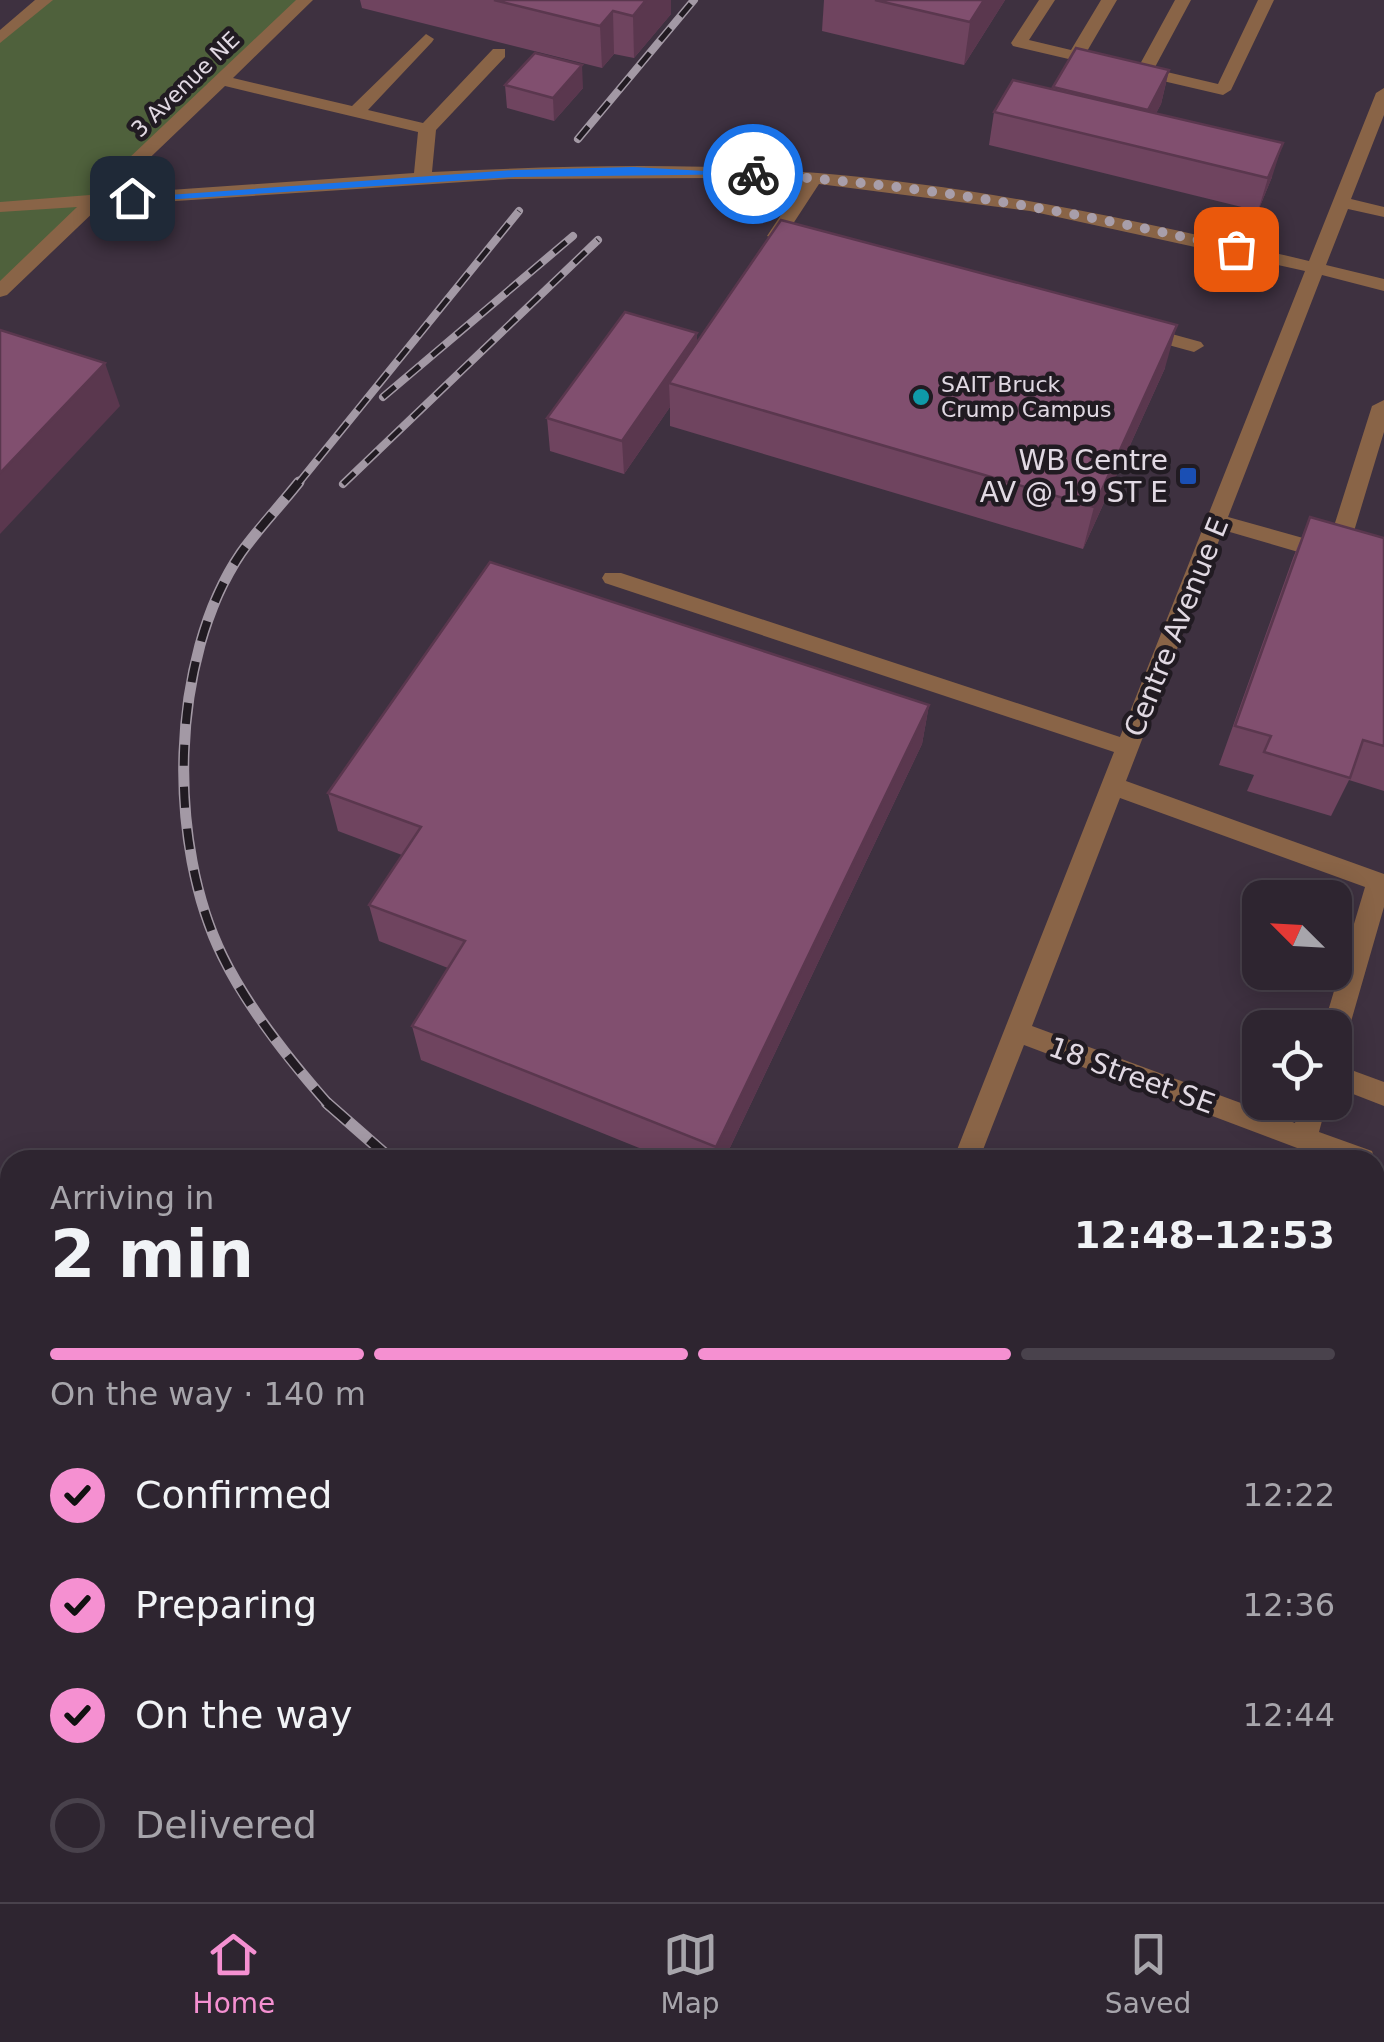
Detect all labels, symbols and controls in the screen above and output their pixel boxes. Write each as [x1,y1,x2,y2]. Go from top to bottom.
street label: 3 Avenue NE [126,27,244,142]
courier [703,124,803,224]
icon: bike [726,147,781,202]
pin [90,156,175,241]
icon: home [105,171,160,226]
pin [1194,207,1279,292]
icon: bag [1209,222,1264,277]
place label: SAIT Bruck Crump Campus [941,372,1111,422]
marker: SAIT Bruck Crump Campus [910,386,932,408]
place label: WB Centre AV @ 19 ST E [980,444,1168,509]
marker: WB Centre AV @ 19 ST E [1177,465,1199,487]
street label: Centre Avenue E [1117,513,1235,741]
north arrow [1242,880,1352,990]
map controls [1242,880,1352,1120]
button: locate [1242,1010,1352,1120]
street label: 18 Street SE [1044,1030,1219,1121]
text: Arriving in [50,1179,214,1217]
text: 12:48–12:53 [1074,1213,1335,1257]
text: 2 min [50,1217,254,1292]
text: On the way · 140 m [50,1375,366,1413]
icon: check [50,1468,105,1523]
text: Confirmed [135,1473,332,1517]
text: 12:22 [1243,1476,1335,1514]
icon: check [50,1578,105,1633]
text: Preparing [135,1583,317,1627]
text: 12:36 [1243,1586,1335,1624]
icon: check [50,1688,105,1743]
text: On the way [135,1693,352,1737]
text: 12:44 [1243,1696,1335,1734]
text: Delivered [135,1803,317,1847]
tab: Home [193,1927,275,2020]
tab: Map [661,1927,720,2020]
tab: Saved [1105,1927,1191,2020]

